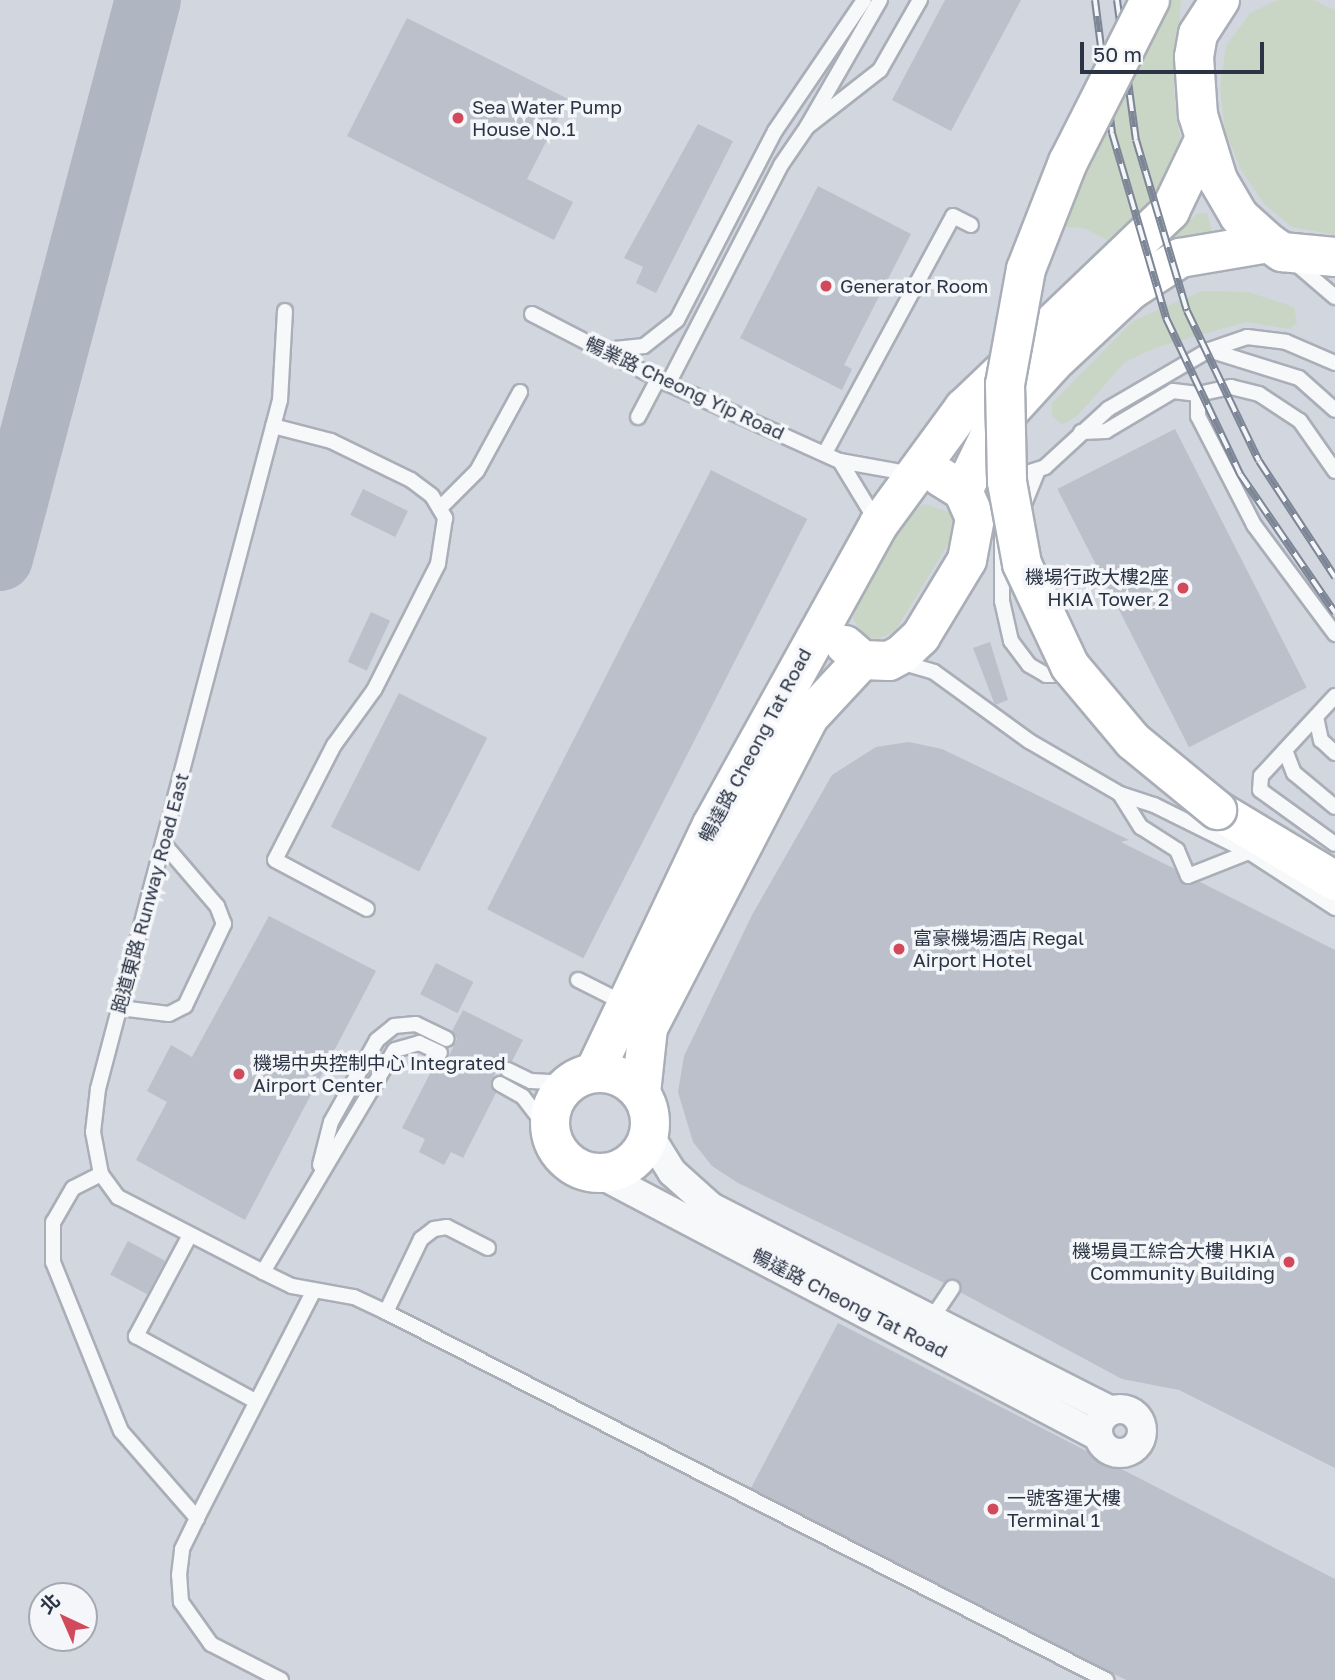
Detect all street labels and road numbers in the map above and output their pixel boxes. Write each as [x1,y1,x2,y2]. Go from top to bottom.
street label: 暢業路 Cheong Yip Road [582,332,788,444]
street label: 暢達路 Cheong Tat Road [694,644,816,846]
street label: 跑道東路 Runway Road East [107,770,193,1016]
street label: 暢達路 Cheong Tat Road [748,1244,952,1362]

